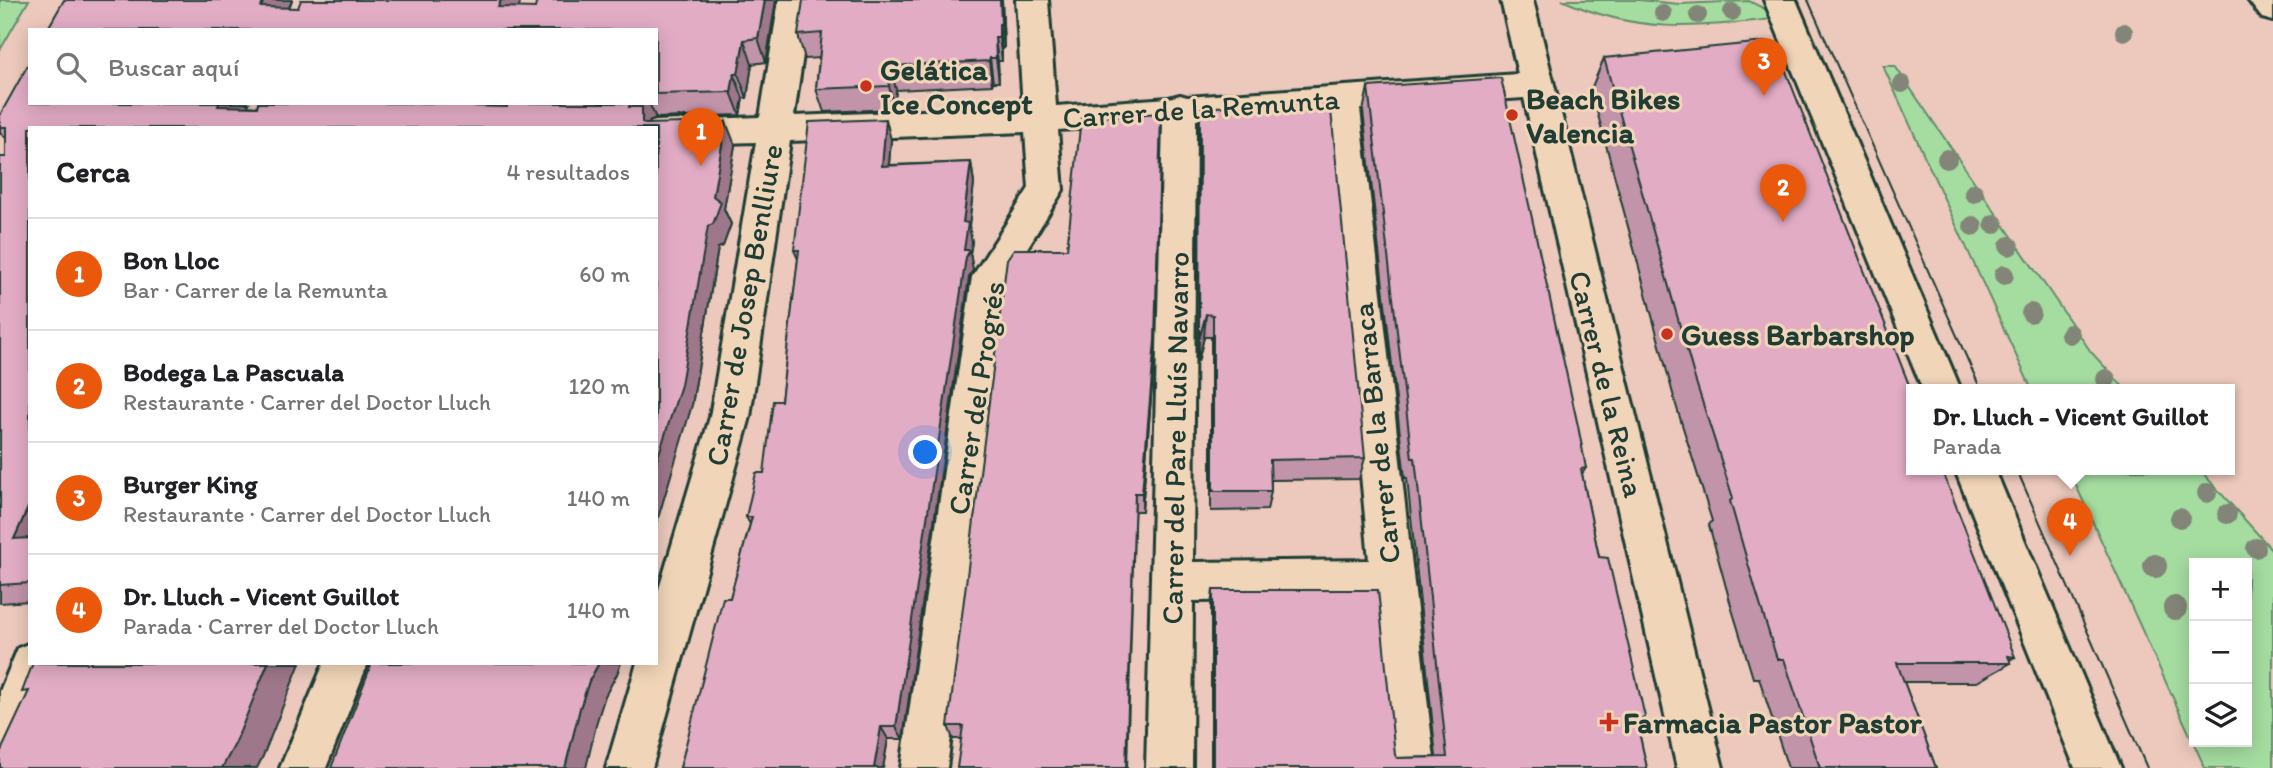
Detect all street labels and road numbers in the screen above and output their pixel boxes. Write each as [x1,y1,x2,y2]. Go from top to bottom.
street label: Carrer de la Remunta [1061,80,1341,136]
street label: Carrer de Josep Benlliure [697,141,791,469]
street label: Carrer del Pare Lluís Navarro [1153,251,1197,625]
street label: Carrer de la Reina [1561,267,1653,502]
street label: Carrer del Progrés [939,278,1013,518]
street label: Carrer de la Barraca [1344,300,1408,565]

